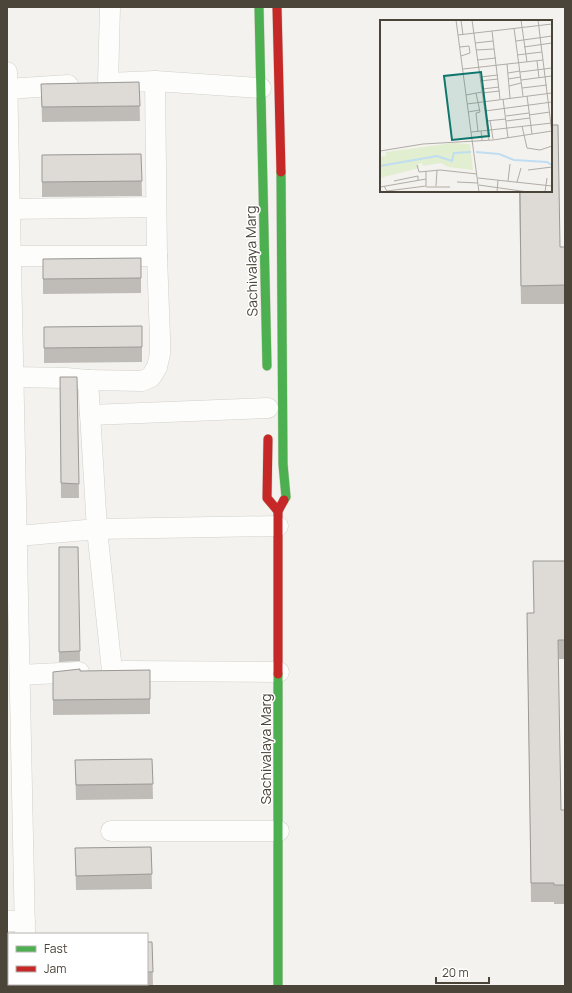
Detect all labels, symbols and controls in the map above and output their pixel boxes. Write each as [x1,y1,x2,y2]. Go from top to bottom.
inset map [380,20,552,192]
street label: Sachivalaya Marg [241,205,261,317]
street label: Sachivalaya Marg [256,693,275,805]
legend [8,933,148,985]
text: Fast [44,940,68,957]
scale bar [436,959,489,985]
text: Jam [44,960,66,977]
text: 20 m [442,964,469,981]

